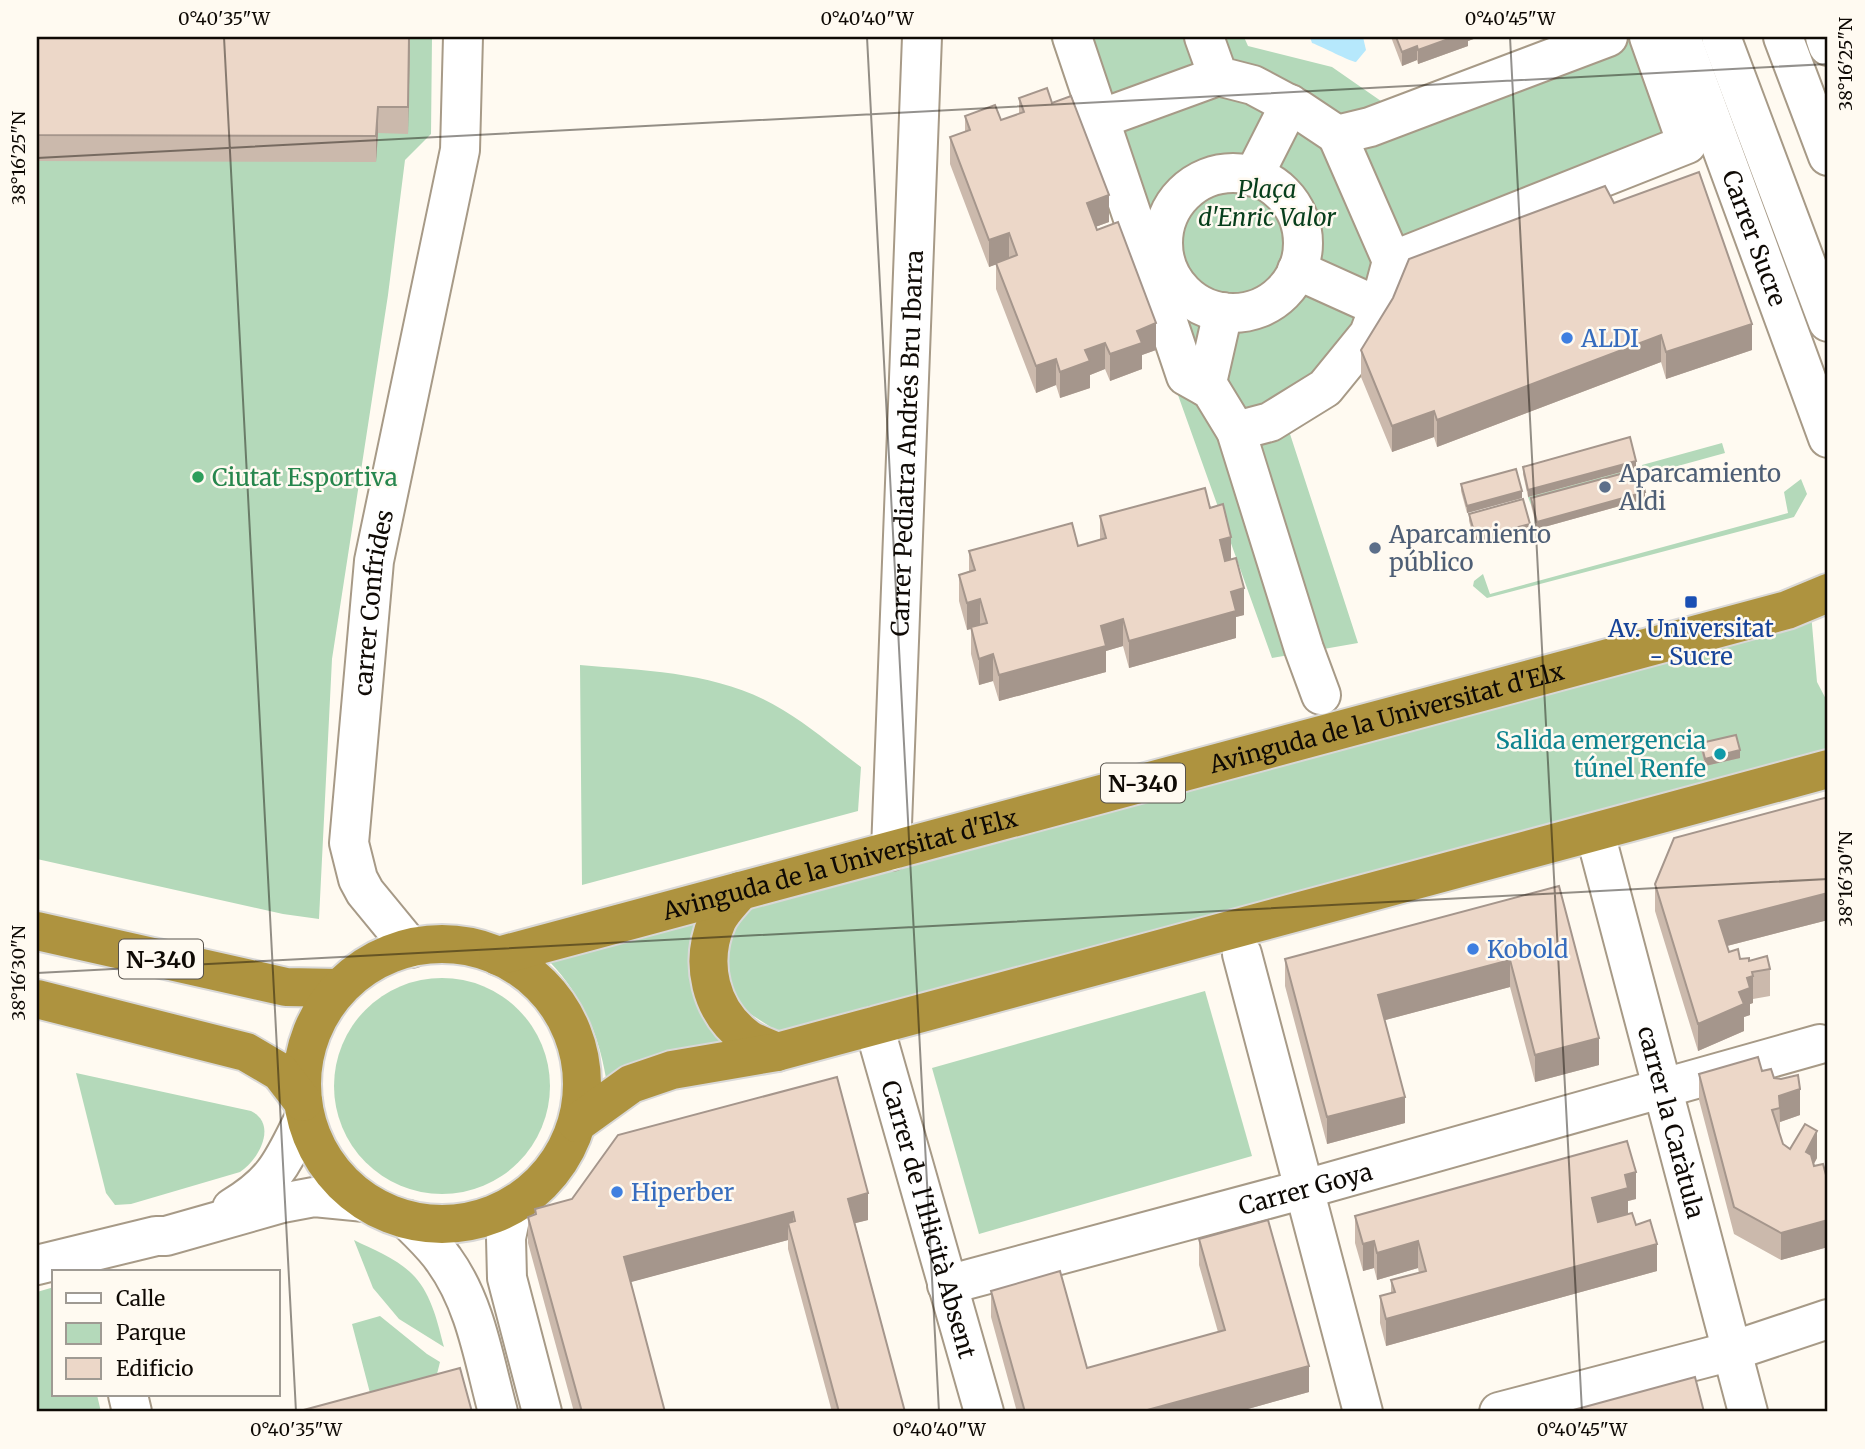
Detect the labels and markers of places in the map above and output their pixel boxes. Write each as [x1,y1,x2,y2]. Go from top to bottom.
place label: ALDI [1580,323,1639,354]
marker: ALDI [1559,330,1575,346]
place label: Aparcamiento Aldi [1618,458,1781,517]
place label: Ciutat Esportiva [212,462,398,493]
marker: Ciutat Esportiva [190,469,206,485]
marker: Aparcamiento Aldi [1597,479,1613,495]
place label: Aparcamiento público [1388,519,1551,578]
marker: Aparcamiento público [1367,540,1383,556]
marker: Av. Universitat - Sucre [1683,594,1699,610]
place label: Av. Universitat - Sucre [1607,613,1775,672]
place label: Salida emergencia túnel Renfe [1496,725,1706,784]
marker: Salida emergencia túnel Renfe [1712,746,1728,762]
place label: Kobold [1487,934,1568,965]
marker: Kobold [1465,941,1481,957]
place label: Hiperber [631,1177,734,1208]
marker: Hiperber [609,1184,625,1200]

